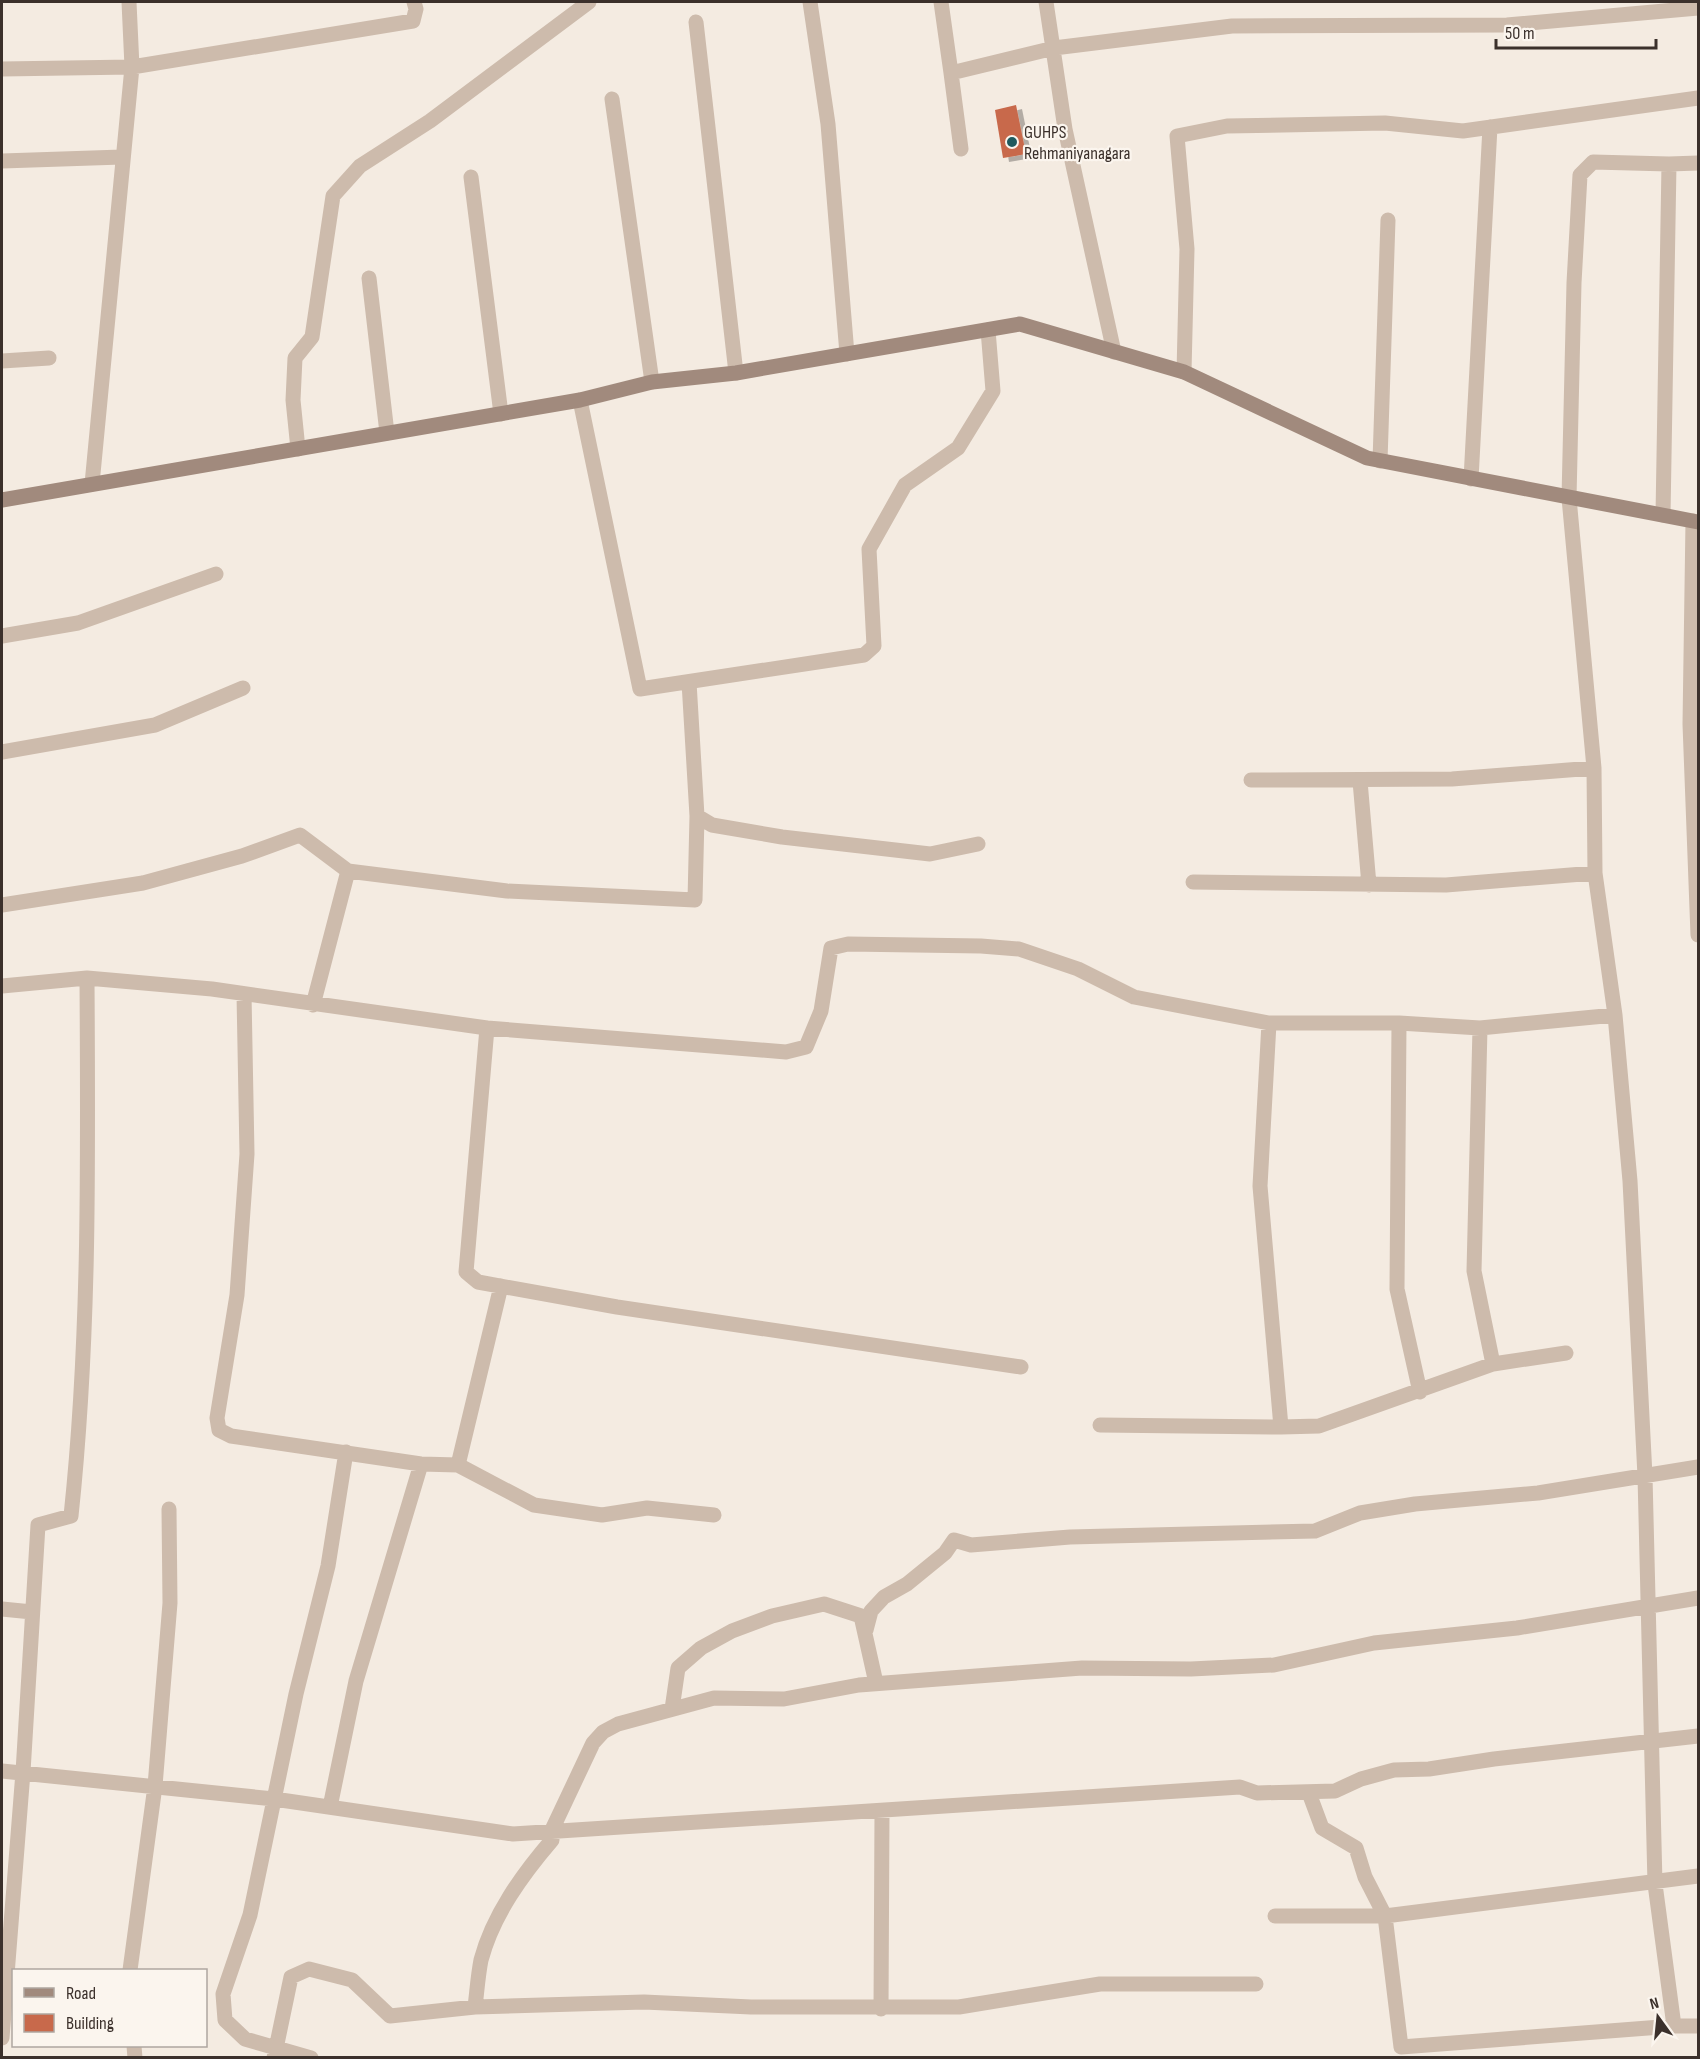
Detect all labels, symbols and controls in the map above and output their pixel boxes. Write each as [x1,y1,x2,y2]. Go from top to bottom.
scale bar [1496,12,1656,50]
text: 50 m [1505,23,1535,44]
place label: GUHPS Rehmaniyanagara [1024,122,1131,164]
marker: GUHPS Rehmaniyanagara [1005,135,1019,149]
legend [12,1969,207,2047]
text: Road [66,1983,96,2004]
north arrow [1628,1987,1688,2047]
text: N [1648,1994,1661,2014]
text: Building [66,2013,114,2034]

